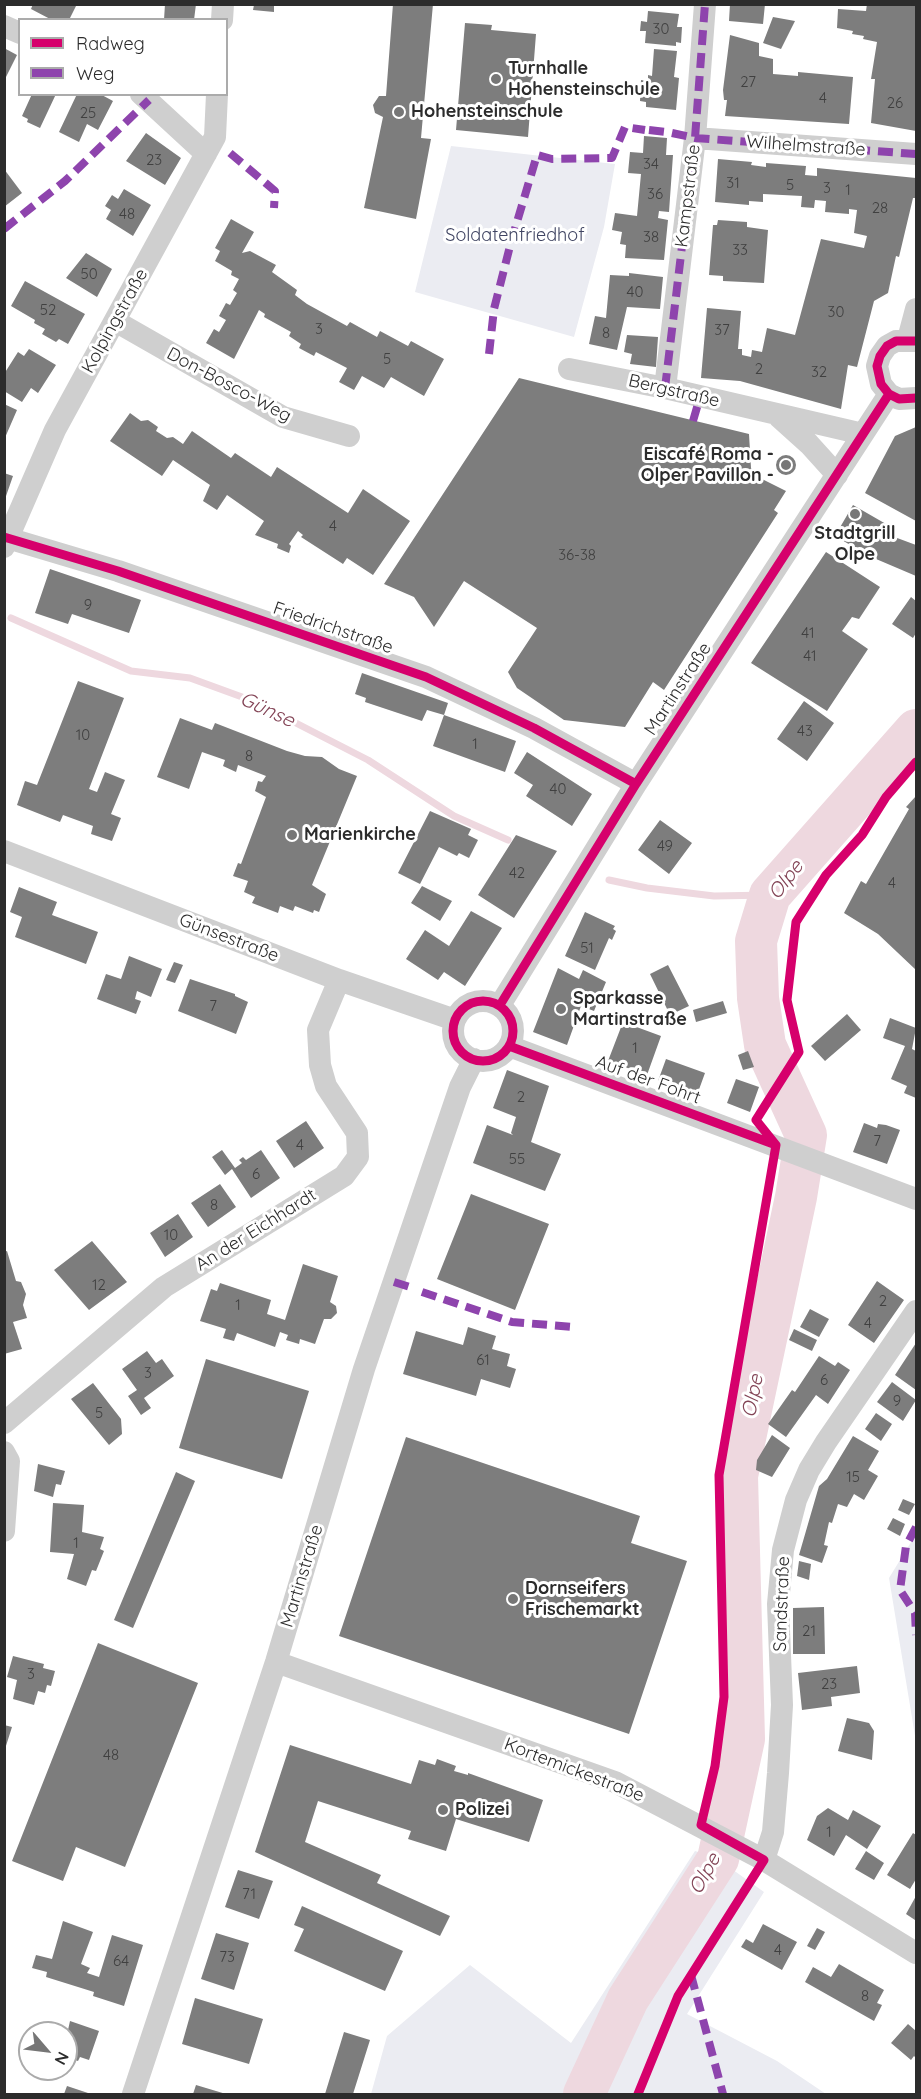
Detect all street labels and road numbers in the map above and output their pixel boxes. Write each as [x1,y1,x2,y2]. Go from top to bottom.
street label: Wilhelmstraße [746,131,866,161]
street label: Kampstraße [671,143,705,249]
street label: Kolpingstraße [77,265,153,377]
street label: Don-Bosco-Weg [163,343,295,427]
street label: Bergstraße [626,370,722,412]
street label: Friedrichstraße [270,597,396,659]
street label: Martinstraße [640,639,716,739]
street label: Günsestraße [176,909,282,967]
street label: Auf der Fohrt [593,1051,703,1109]
street label: An der Eichhardt [192,1184,320,1276]
street label: Martinstraße [276,1522,328,1630]
street label: Sandstraße [770,1556,794,1652]
street label: Kortemickestraße [501,1733,647,1807]

